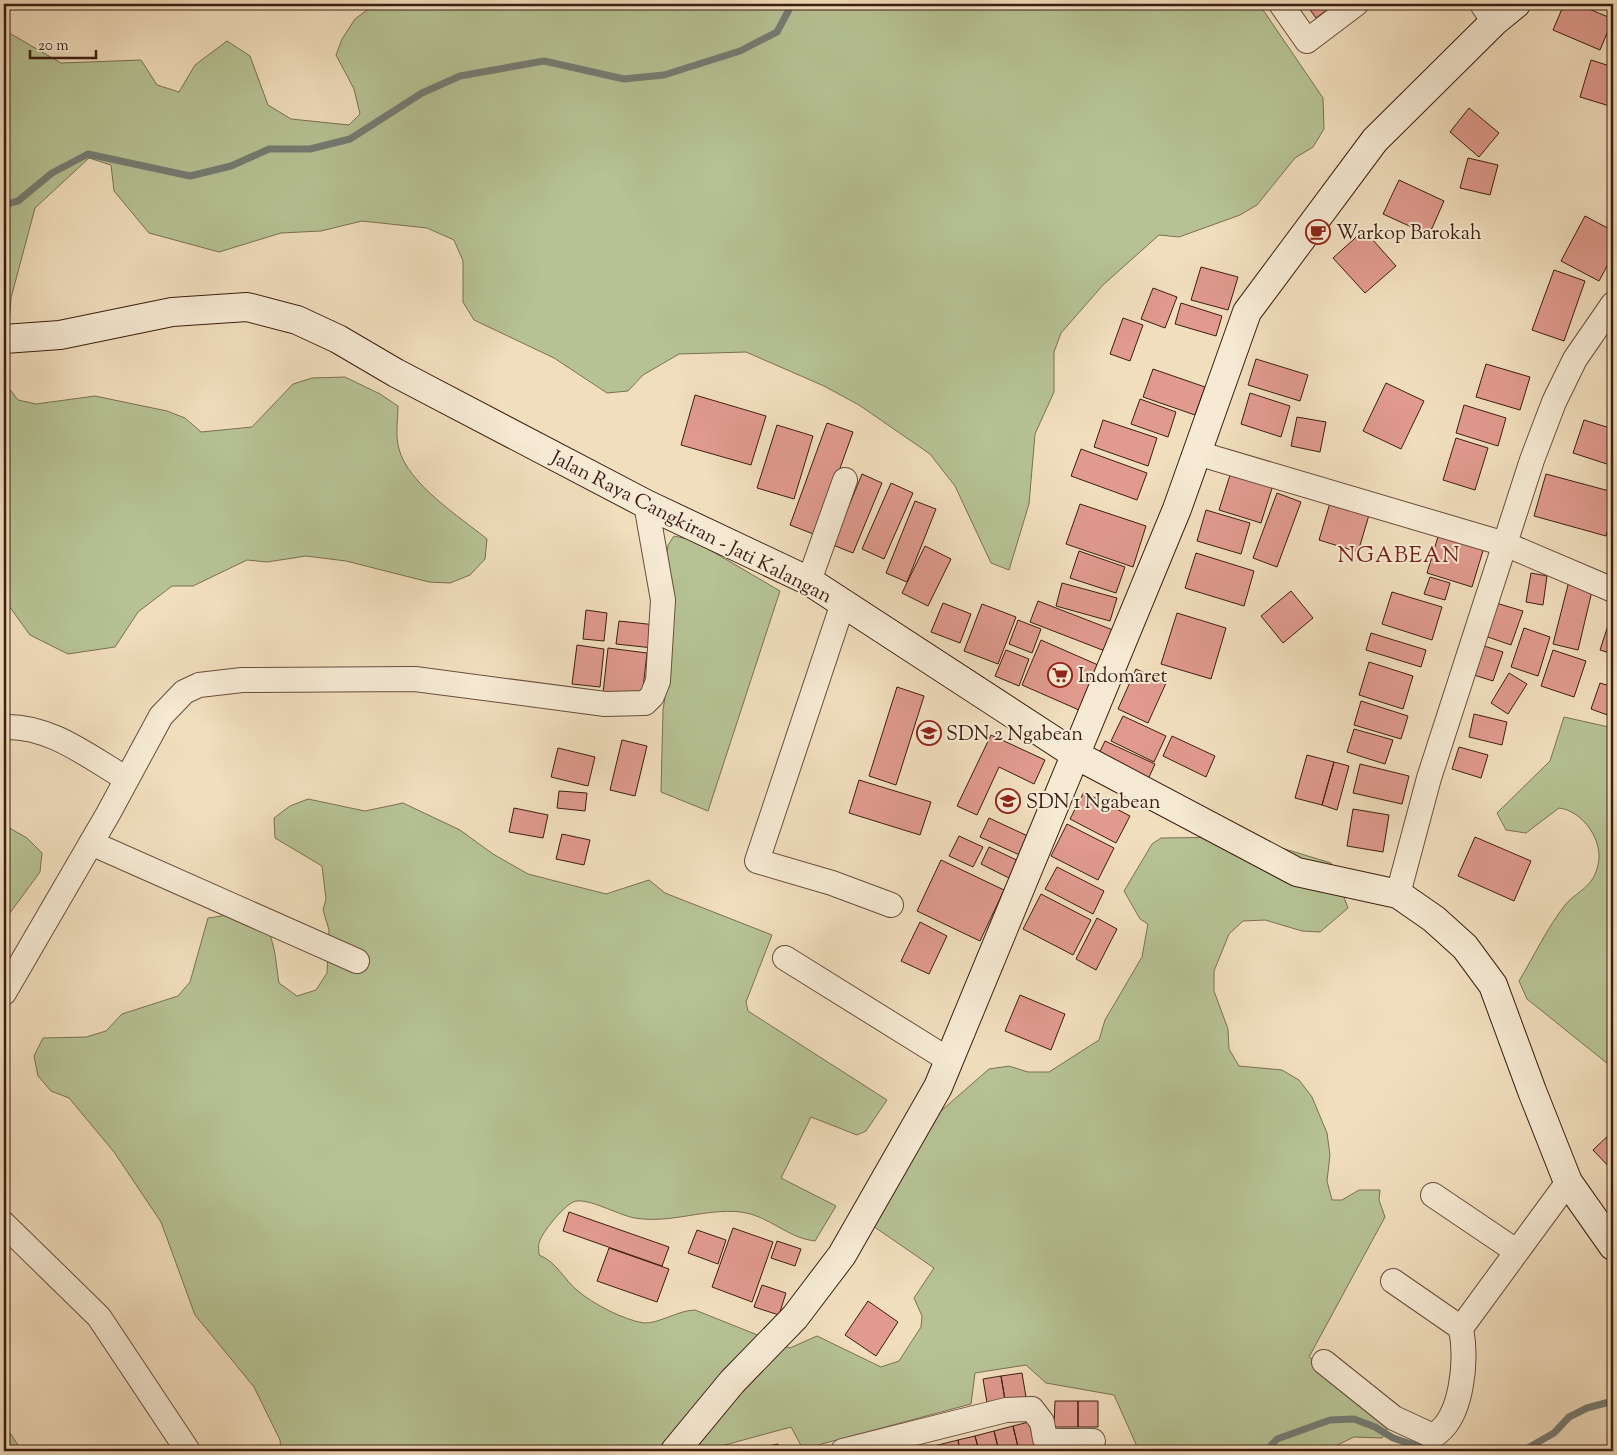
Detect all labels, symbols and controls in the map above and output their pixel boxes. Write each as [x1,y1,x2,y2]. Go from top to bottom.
scale bar [30,28,96,60]
text: 20 m [38,36,69,57]
cafe icon: Warkop Barokah [1305,219,1331,245]
place label: Warkop Barokah [1336,220,1482,249]
street label: Jalan Raya Cangkiran - Jati Kalangan [544,444,837,612]
district label: NGABEAN [1338,541,1461,573]
supermarket icon: Indomaret [1047,662,1073,688]
place label: Indomaret [1078,663,1167,692]
school or university icon: SDN 2 Ngabean [916,720,942,746]
place label: SDN 2 Ngabean [946,721,1083,750]
school or university icon: SDN 1 Ngabean [995,788,1021,814]
place label: SDN 1 Ngabean [1026,789,1161,818]

